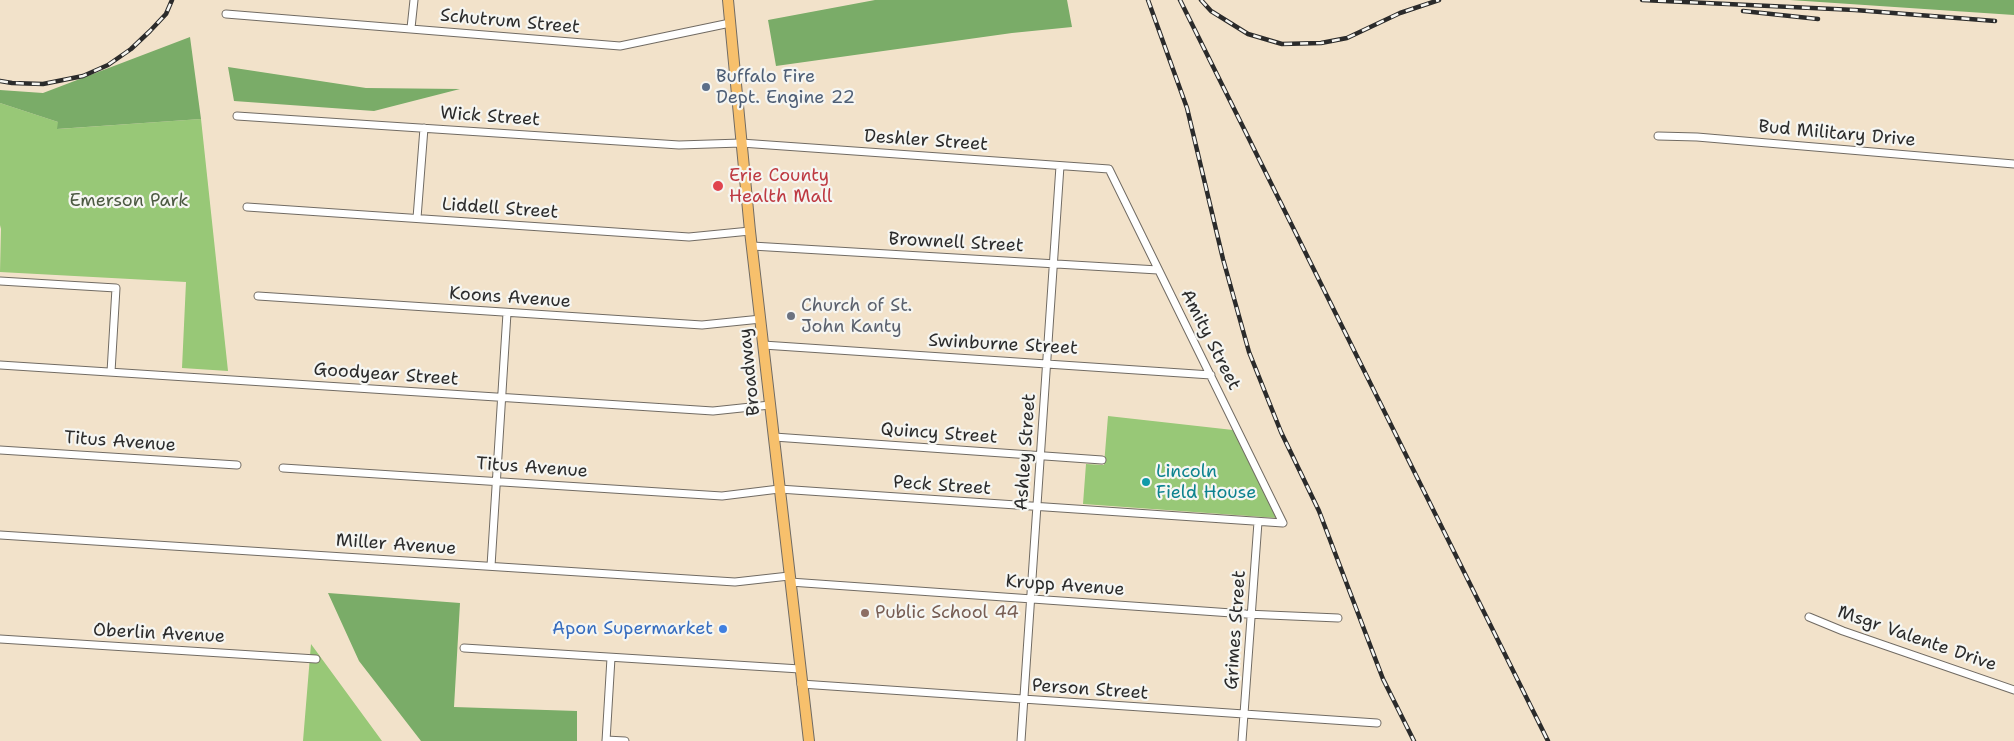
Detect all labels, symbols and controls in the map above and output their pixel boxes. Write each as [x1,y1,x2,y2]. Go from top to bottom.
street label: Schutrum Street [439,5,581,39]
place label: Buffalo Fire Dept. Engine 22 [716,66,855,108]
marker: Buffalo Fire Dept. Engine 22 [700,81,712,93]
street label: Wick Street [439,103,541,131]
street label: Bud Military Drive [1757,116,1917,152]
street label: Deshler Street [863,126,989,156]
place label: Erie County Health Mall [729,165,832,208]
marker: Erie County Health Mall [711,179,725,193]
park label: Emerson Park [69,190,189,212]
street label: Liddell Street [441,194,559,224]
street label: Brownell Street [888,229,1024,257]
street label: Koons Avenue [448,283,572,313]
street label: Amity Street [1175,286,1245,394]
place label: Church of St. John Kanty [801,295,912,338]
marker: Church of St. John Kanty [785,310,797,322]
street label: Broadway [735,327,765,417]
street label: Swinburne Street [928,330,1078,360]
street label: Goodyear Street [313,359,459,391]
street label: Ashley Street [1011,393,1041,511]
street label: Quincy Street [880,419,998,449]
street label: Titus Avenue [63,427,177,457]
street label: Titus Avenue [475,453,589,483]
place label: Lincoln Field House [1156,461,1256,504]
street label: Peck Street [892,472,992,500]
marker: Lincoln Field House [1140,476,1152,488]
street label: Miller Avenue [335,530,457,560]
street label: Grimes Street [1221,570,1251,690]
street label: Krupp Avenue [1005,571,1125,601]
place label: Public School 44 [875,602,1019,624]
street label: Msgr Valente Drive [1835,602,1999,676]
marker: Public School 44 [859,607,871,619]
place label: Apon Supermarket [552,618,713,640]
street label: Oberlin Avenue [92,620,226,648]
marker: Apon Supermarket [717,623,729,635]
street label: Person Street [1031,675,1149,705]

